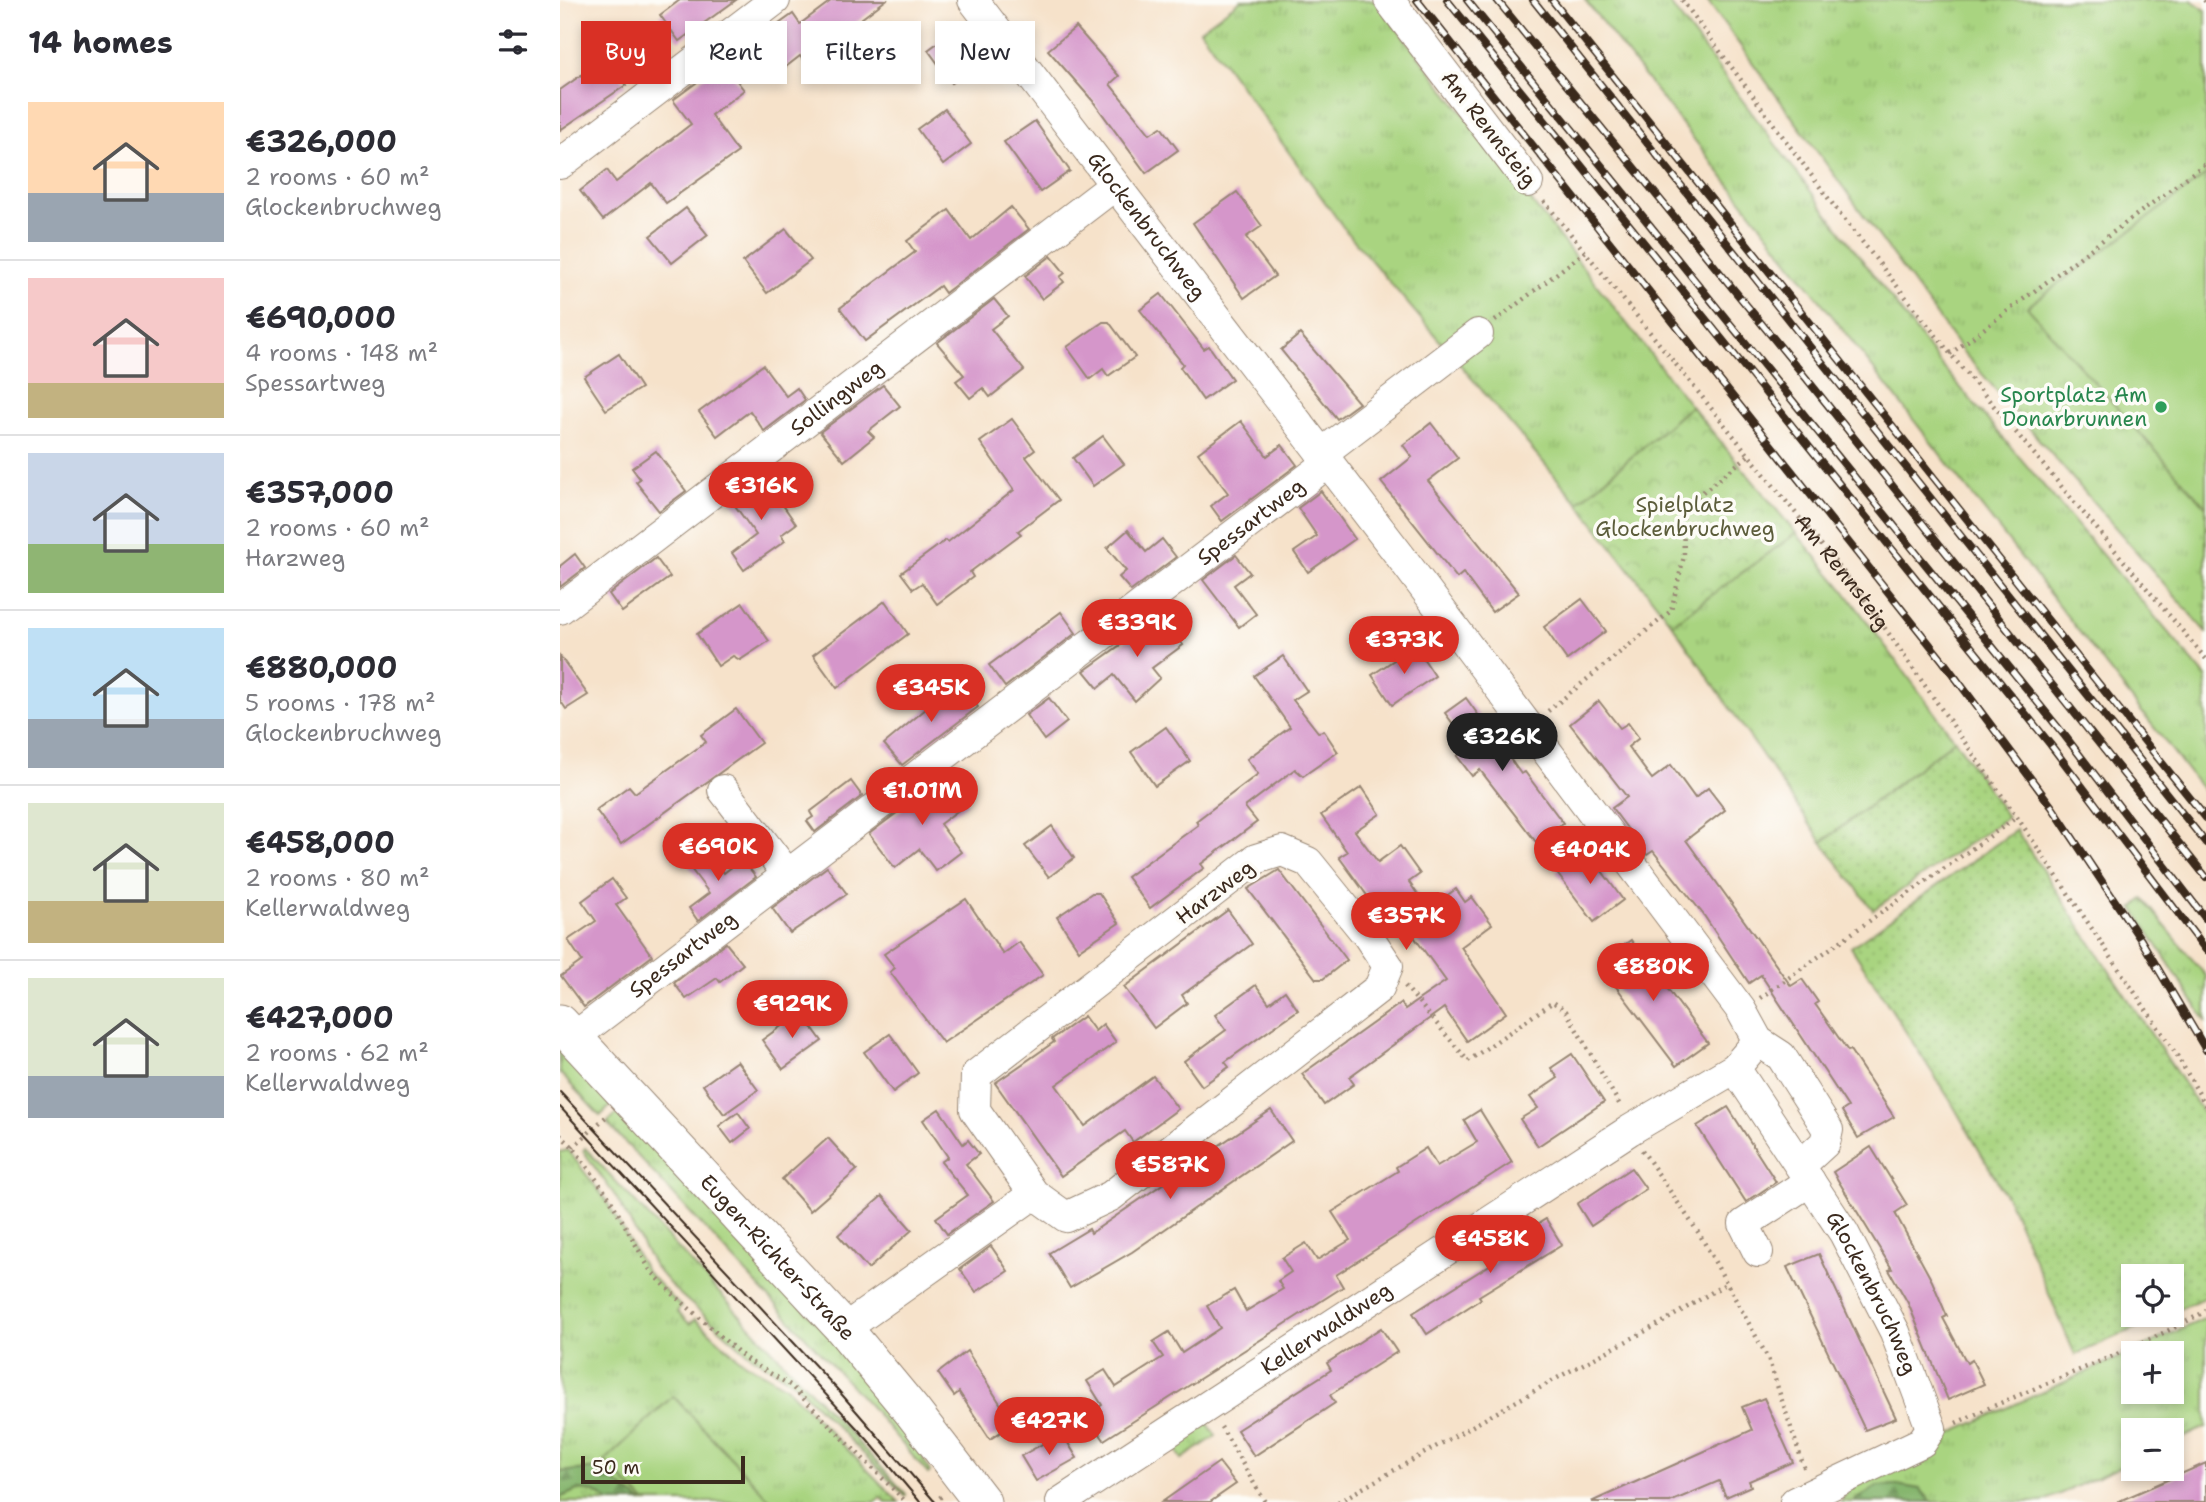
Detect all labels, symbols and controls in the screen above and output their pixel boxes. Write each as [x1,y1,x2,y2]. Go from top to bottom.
chip: Buy [581,21,671,84]
chip: Rent [685,21,787,84]
chip: Filters [801,21,921,84]
chip: New [935,21,1035,84]
text: 14 homes [28,22,173,63]
icon: filters [494,23,532,61]
street label: Am Rennsteig [1435,65,1543,193]
text: €326,000 [245,121,397,162]
icon: home [84,130,168,214]
street label: Glockenbruchweg [1081,146,1212,306]
text: 2 rooms · 60 m² [245,162,430,192]
text: Glockenbruchweg [245,192,442,222]
text: €690,000 [245,297,396,338]
icon: home [84,306,168,390]
text: 4 rooms · 148 m² [245,338,438,368]
street label: Sollingweg [784,353,889,442]
text: Spessartweg [245,368,385,398]
place label: Sportplatz Am Donarbrunnen [2000,381,2147,433]
marker: Sportplatz Am Donarbrunnen [2153,399,2169,415]
pin: €316K [712,462,810,522]
text: €316K [725,470,797,500]
text: €357,000 [245,472,394,513]
street label: Spessartweg [1191,472,1310,572]
icon: home [84,481,168,565]
park label: Spielplatz Glockenbruchweg [1595,491,1775,543]
street label: Am Rennsteig [1788,508,1896,636]
text: 2 rooms · 60 m² [245,513,430,543]
text: Harzweg [245,543,345,573]
pin: €339K [1088,600,1186,659]
text: €339K [1098,607,1176,637]
pin: €373K [1355,616,1453,676]
text: €373K [1365,624,1443,654]
text: €880,000 [245,647,397,688]
icon: home [84,656,168,740]
pin: €345K [882,664,980,724]
text: €345K [892,672,970,702]
text: 5 rooms · 178 m² [245,688,436,718]
pin: €326K [1453,714,1551,773]
text: Glockenbruchweg [245,718,442,748]
text: €326K [1463,721,1541,751]
pin: €1.01M [865,768,979,827]
text: €1.01M [882,775,962,805]
text: €458,000 [245,822,395,863]
pin: €690K [669,824,767,883]
pin: €404K [1541,826,1639,886]
icon: home [84,831,168,915]
text: €690K [679,831,757,861]
text: €404K [1550,834,1630,864]
street label: Harzweg [1170,853,1260,931]
text: 2 rooms · 80 m² [245,863,430,893]
pin: €357K [1357,892,1455,952]
text: Kellerwaldweg [245,893,410,923]
text: €357K [1367,900,1445,930]
street label: Spessartweg [623,904,742,1004]
pin: €880K [1604,944,1702,1003]
text: €880K [1613,951,1693,981]
pin: €929K [743,981,841,1040]
text: €929K [753,988,831,1018]
text: €427,000 [245,997,394,1038]
icon: home [84,1006,168,1090]
text: 2 rooms · 62 m² [245,1038,429,1068]
text: Kellerwaldweg [245,1068,410,1098]
pin: €587K [1121,1142,1219,1201]
text: €587K [1131,1149,1209,1179]
street label: Eugen-Richter-Straße [694,1168,862,1346]
street label: Glockenbruchweg [1819,1206,1924,1379]
pin: €458K [1441,1216,1539,1275]
text: €458K [1451,1223,1529,1253]
map controls [2121,1264,2184,1481]
button: locate [2121,1264,2184,1327]
street label: Kellerwaldweg [1256,1276,1397,1381]
button: + [2121,1341,2184,1404]
pin: €427K [1000,1398,1098,1457]
text: €427K [1010,1405,1088,1435]
button: − [2121,1418,2184,1481]
scale bar [581,1453,746,1485]
text: 50 m [592,1455,640,1480]

